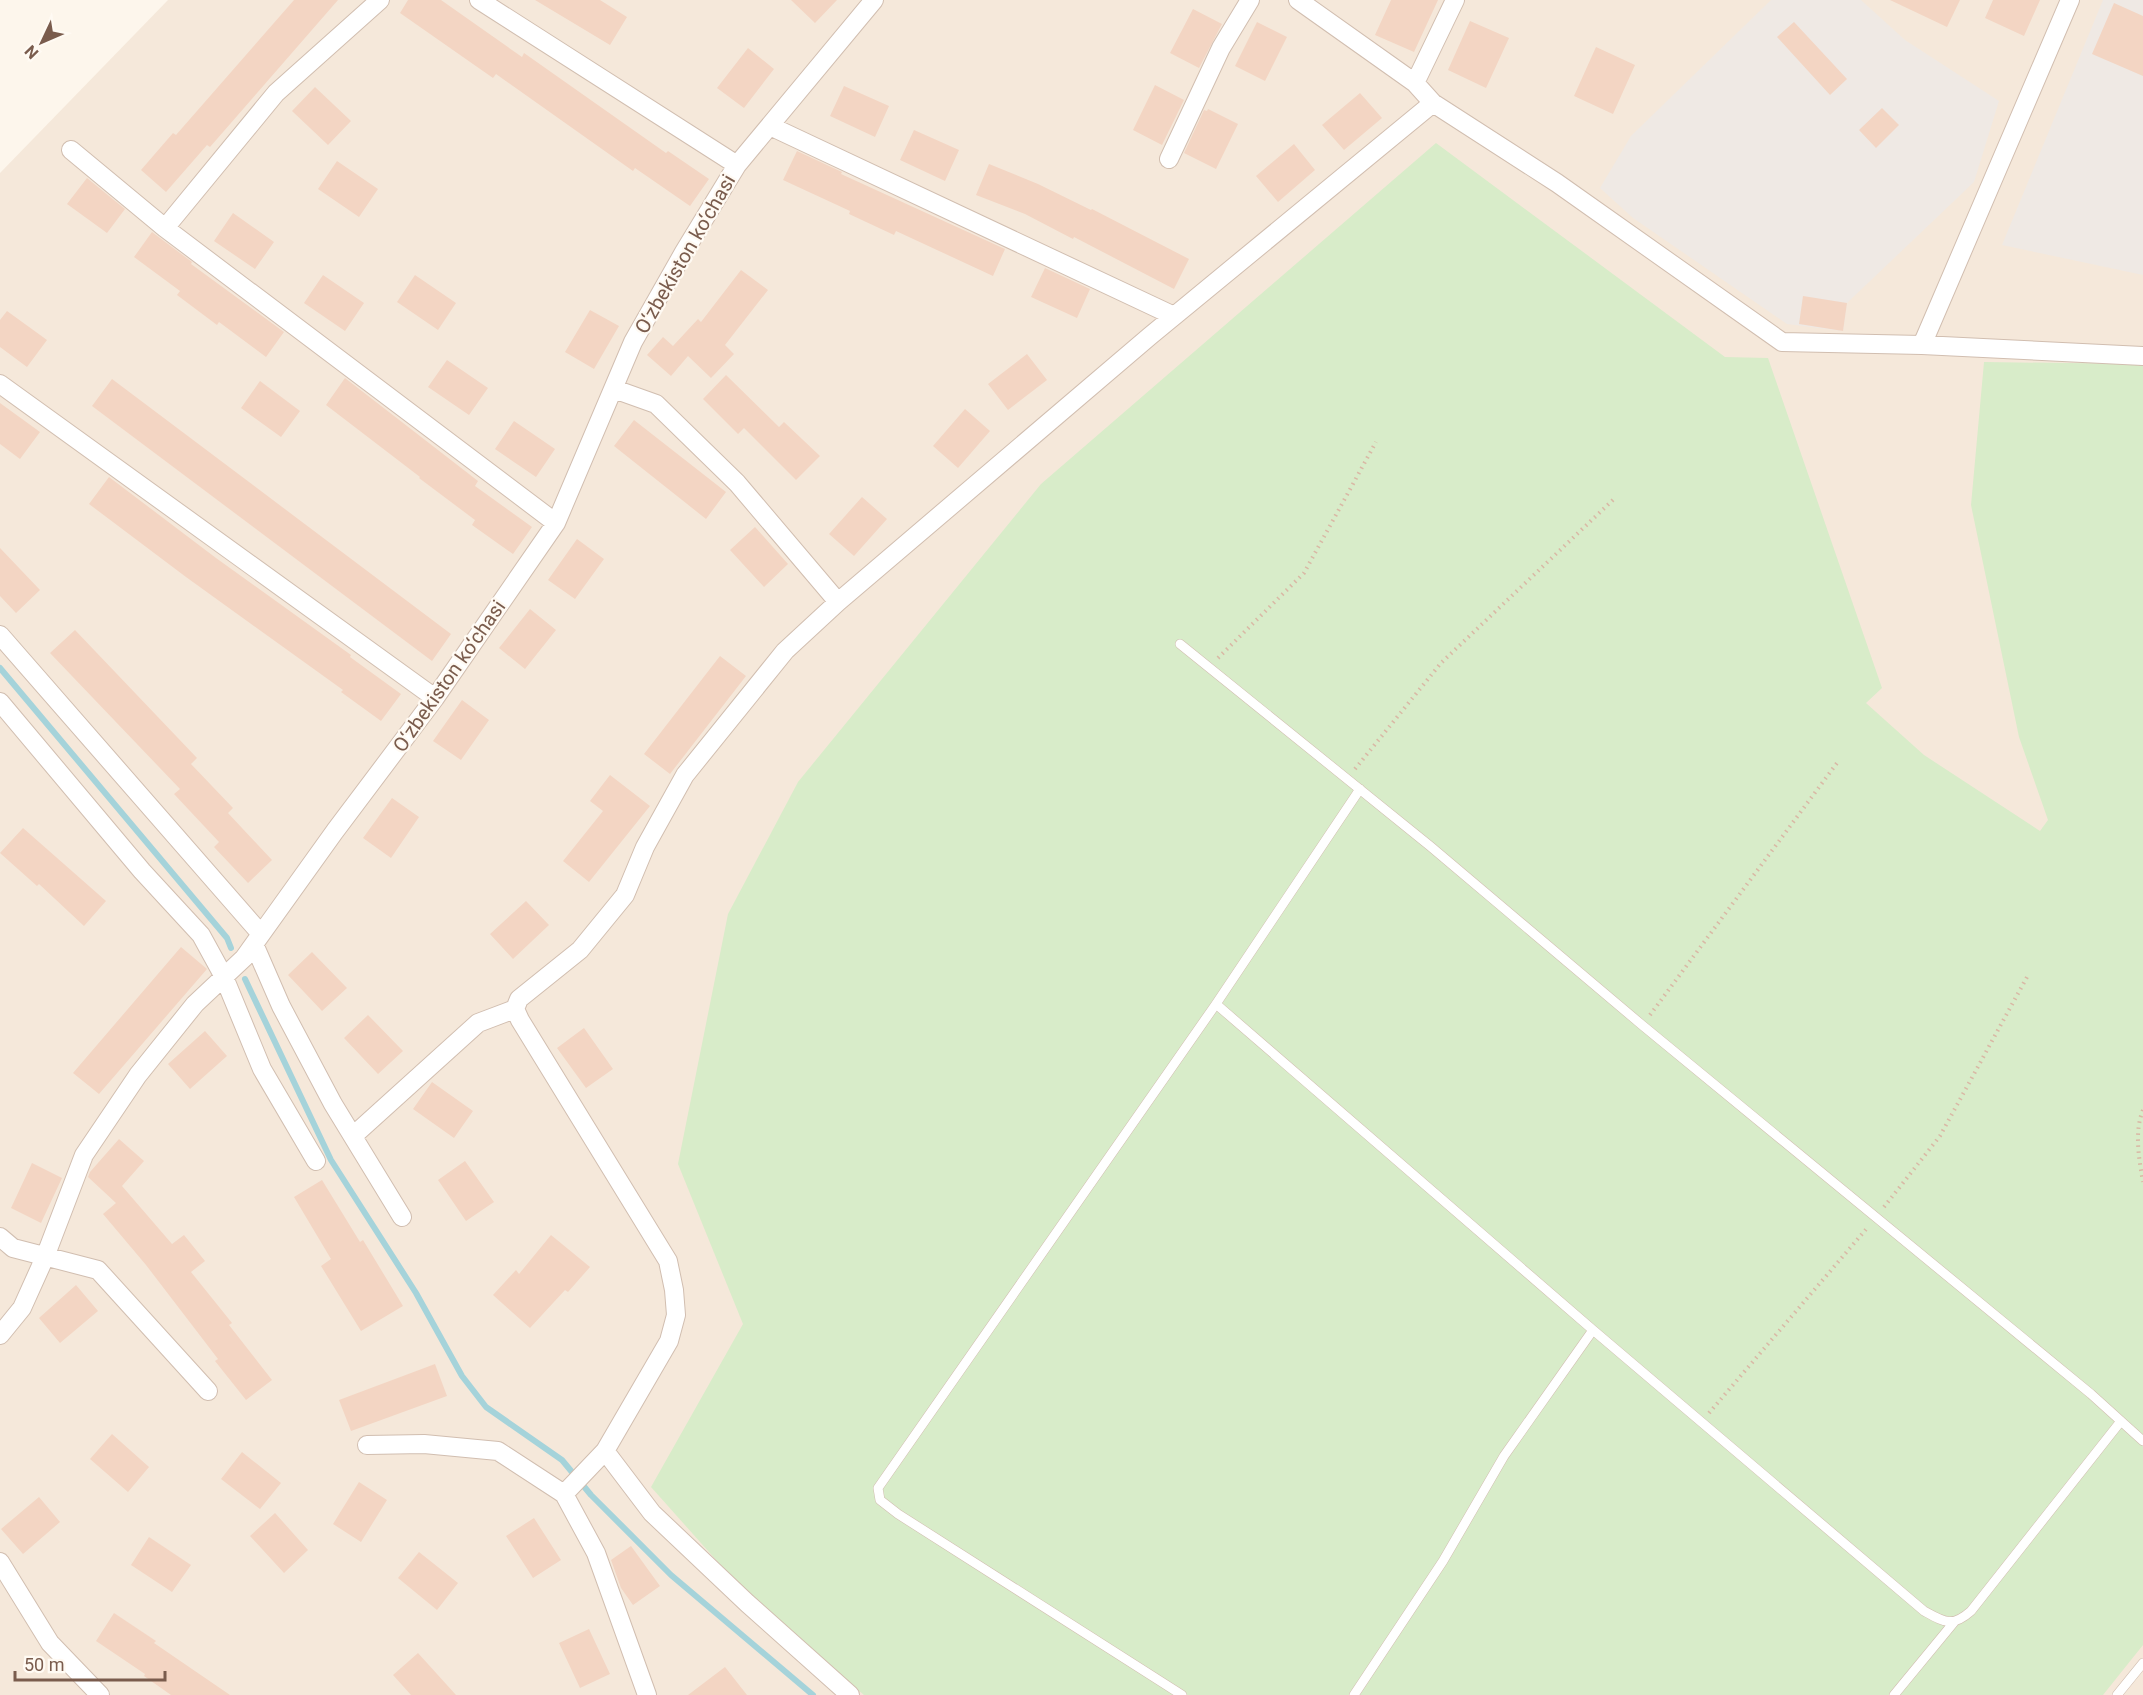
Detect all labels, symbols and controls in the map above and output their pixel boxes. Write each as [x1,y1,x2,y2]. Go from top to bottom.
north arrow [12,12,72,72]
text: N [21,41,42,63]
street label: O‘zbekiston ko‘chasi [630,170,740,338]
street label: O‘zbekiston ko‘chasi [388,595,510,757]
scale bar [15,1644,165,1682]
text: 50 m [24,1654,64,1675]

